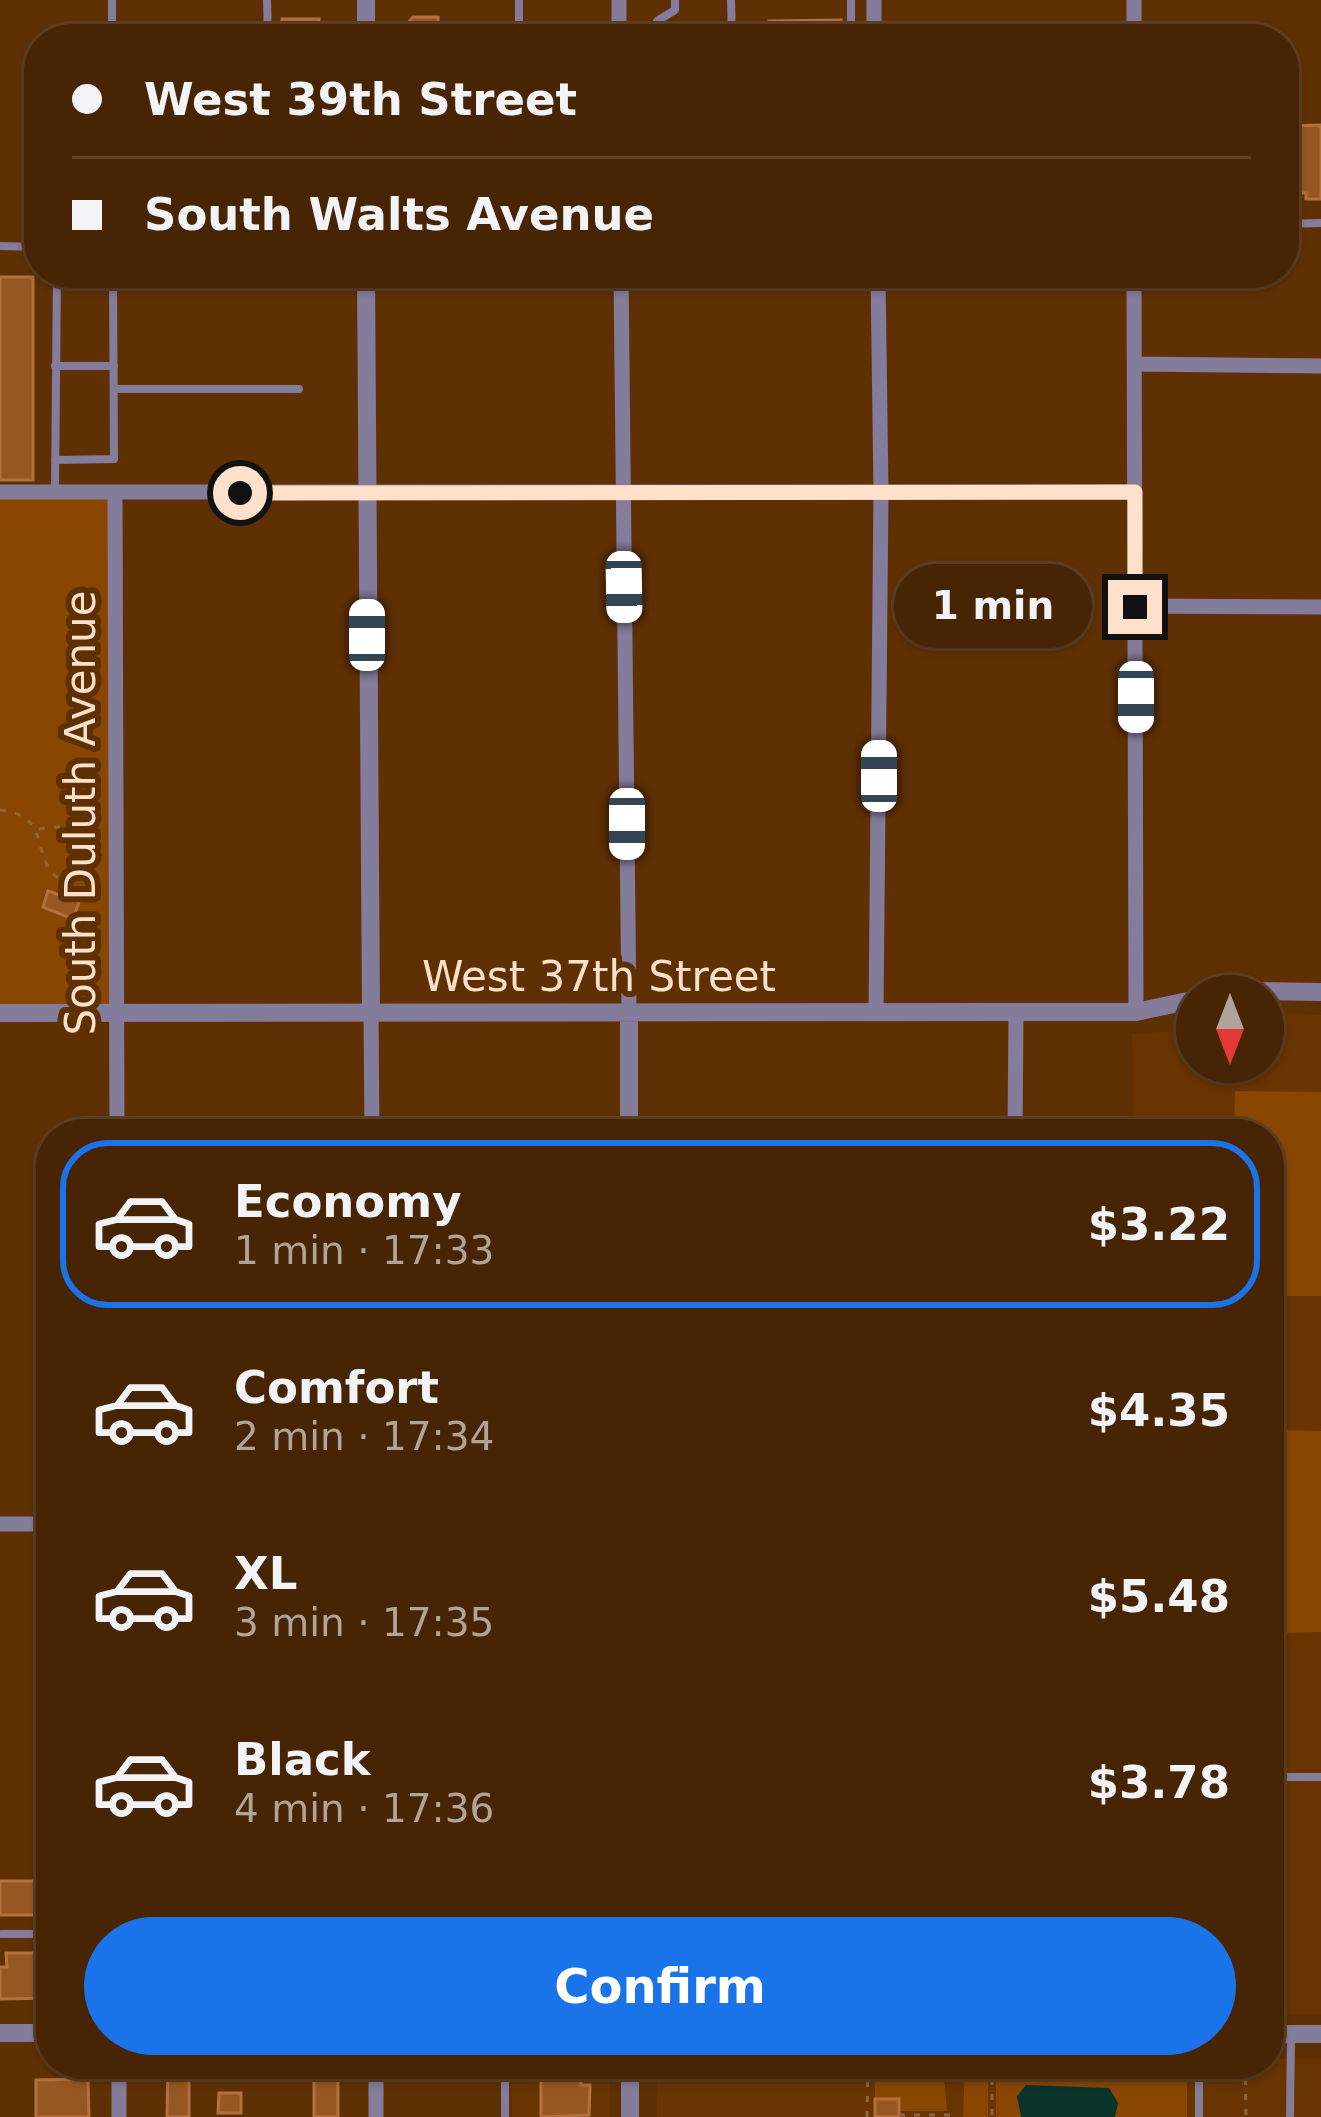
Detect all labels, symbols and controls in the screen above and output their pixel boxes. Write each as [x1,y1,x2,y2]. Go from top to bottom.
text: West 39th Street [144,73,577,126]
text: South Walts Avenue [144,188,654,241]
route start [213,466,267,520]
car [605,551,643,623]
callout: 1 min [895,565,1093,649]
route end [1108,580,1162,634]
text: 1 min [932,583,1054,628]
street label: South Duluth Avenue [56,590,105,1036]
car [349,599,385,671]
car [1118,661,1154,733]
car [861,740,897,812]
car [609,788,645,860]
street label: West 37th Street [422,952,776,1001]
north arrow [1176,975,1284,1083]
map controls [1176,975,1284,1083]
icon: car [90,1170,198,1278]
text: Economy [234,1175,462,1228]
text: $3.22 [1088,1198,1230,1251]
text: 1 min · 17:33 [234,1228,494,1273]
icon: car [90,1356,198,1464]
text: Comfort [234,1361,439,1414]
text: $4.35 [1088,1384,1230,1437]
text: 2 min · 17:34 [234,1414,494,1459]
icon: car [90,1542,198,1650]
text: XL [234,1547,297,1600]
text: $5.48 [1088,1570,1230,1623]
text: 3 min · 17:35 [234,1600,494,1645]
icon: car [90,1728,198,1836]
text: Black [234,1733,371,1786]
text: $3.78 [1088,1756,1230,1809]
text: 4 min · 17:36 [234,1786,494,1831]
button: Confirm [84,1917,1236,2055]

